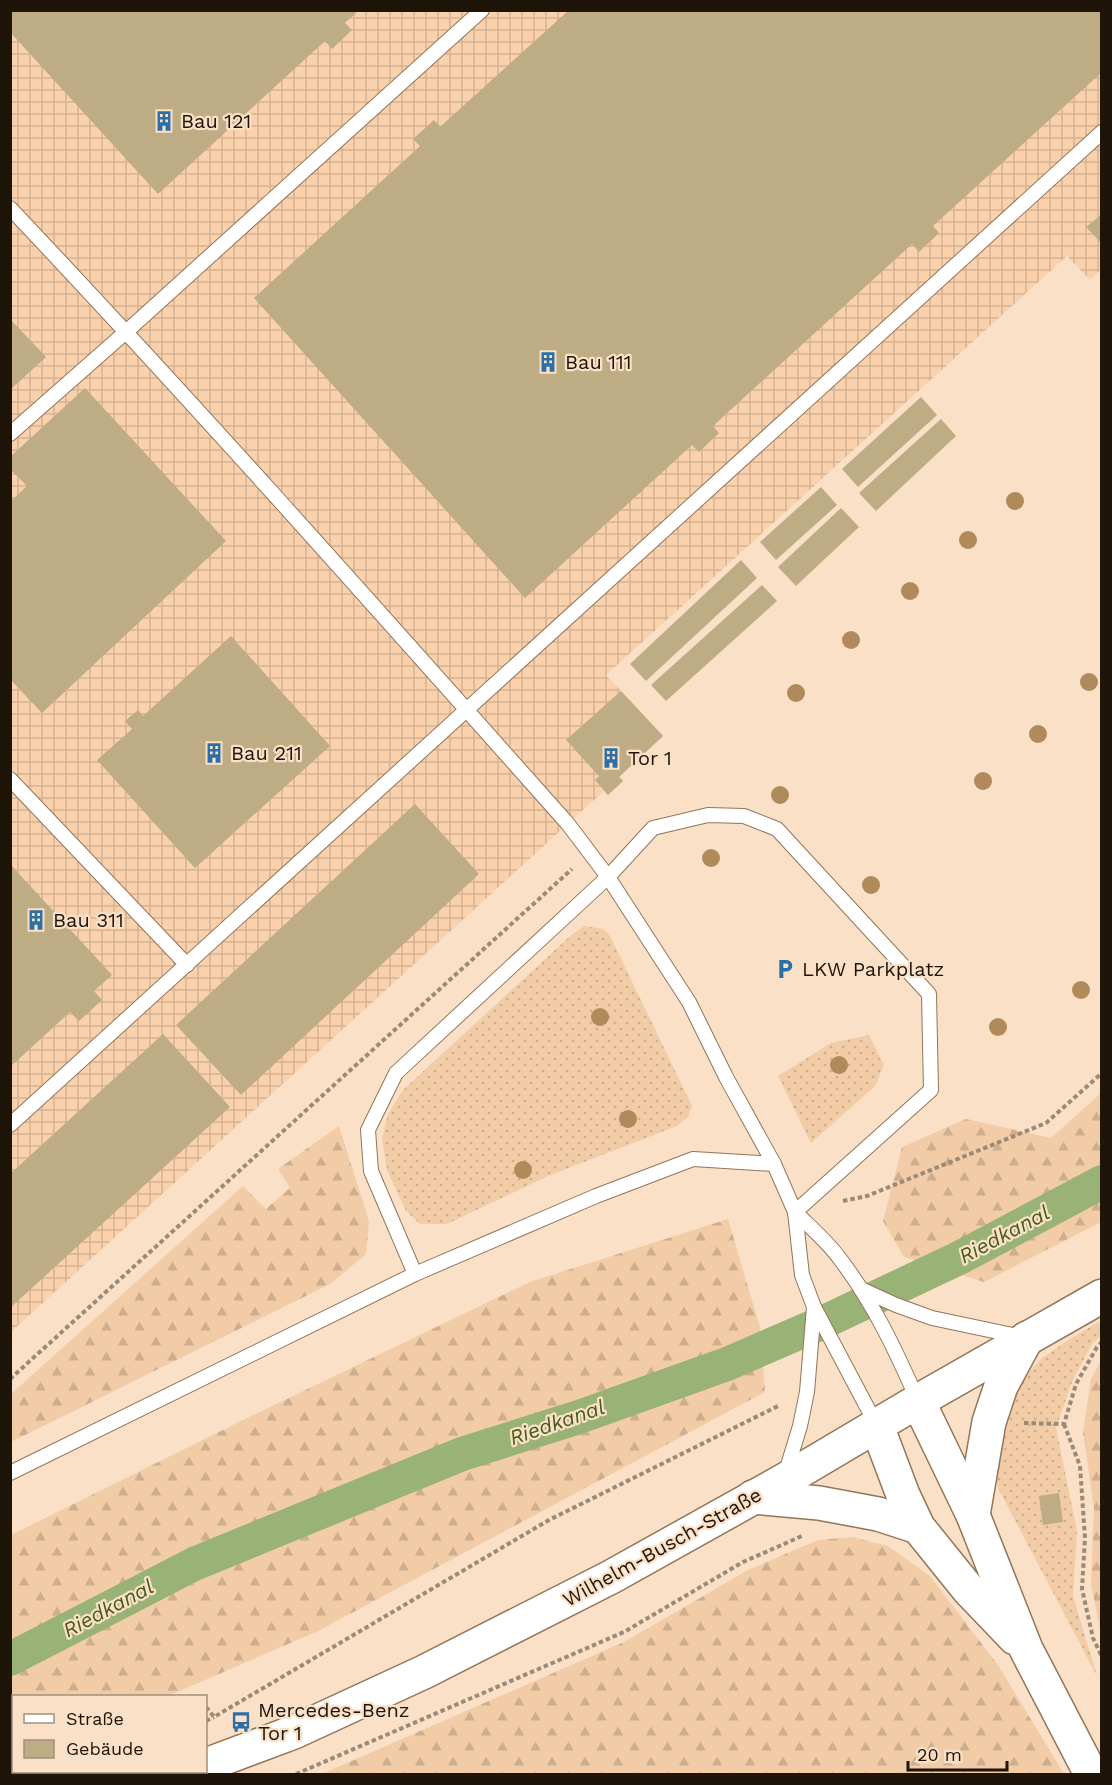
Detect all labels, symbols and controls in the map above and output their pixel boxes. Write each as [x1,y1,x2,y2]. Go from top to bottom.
building icon: Bau 121 [152,109,176,133]
place label: Bau 121 [181,109,251,133]
building icon: Bau 111 [536,350,560,374]
place label: Bau 111 [565,350,632,374]
building icon: Bau 211 [202,741,226,765]
place label: Bau 211 [231,741,302,765]
building icon: Tor 1 [599,746,623,770]
place label: Tor 1 [628,746,672,770]
building icon: Bau 311 [24,908,48,932]
place label: Bau 311 [53,908,124,932]
parking icon: LKW Parkplatz [773,957,797,981]
place label: LKW Parkplatz [802,957,944,981]
water label: Riedkanal [954,1200,1054,1268]
water label: Riedkanal [506,1394,608,1450]
street label: Wilhelm-Busch-Straße [558,1482,766,1612]
water label: Riedkanal [58,1574,158,1642]
legend [12,1695,207,1773]
place label: Mercedes-Benz Tor 1 [258,1698,410,1745]
text: Straße [66,1708,124,1729]
bus stop icon: Mercedes-Benz Tor 1 [229,1710,253,1734]
scale bar [908,1734,1007,1772]
text: Gebäude [66,1738,144,1759]
text: 20 m [917,1744,962,1765]

